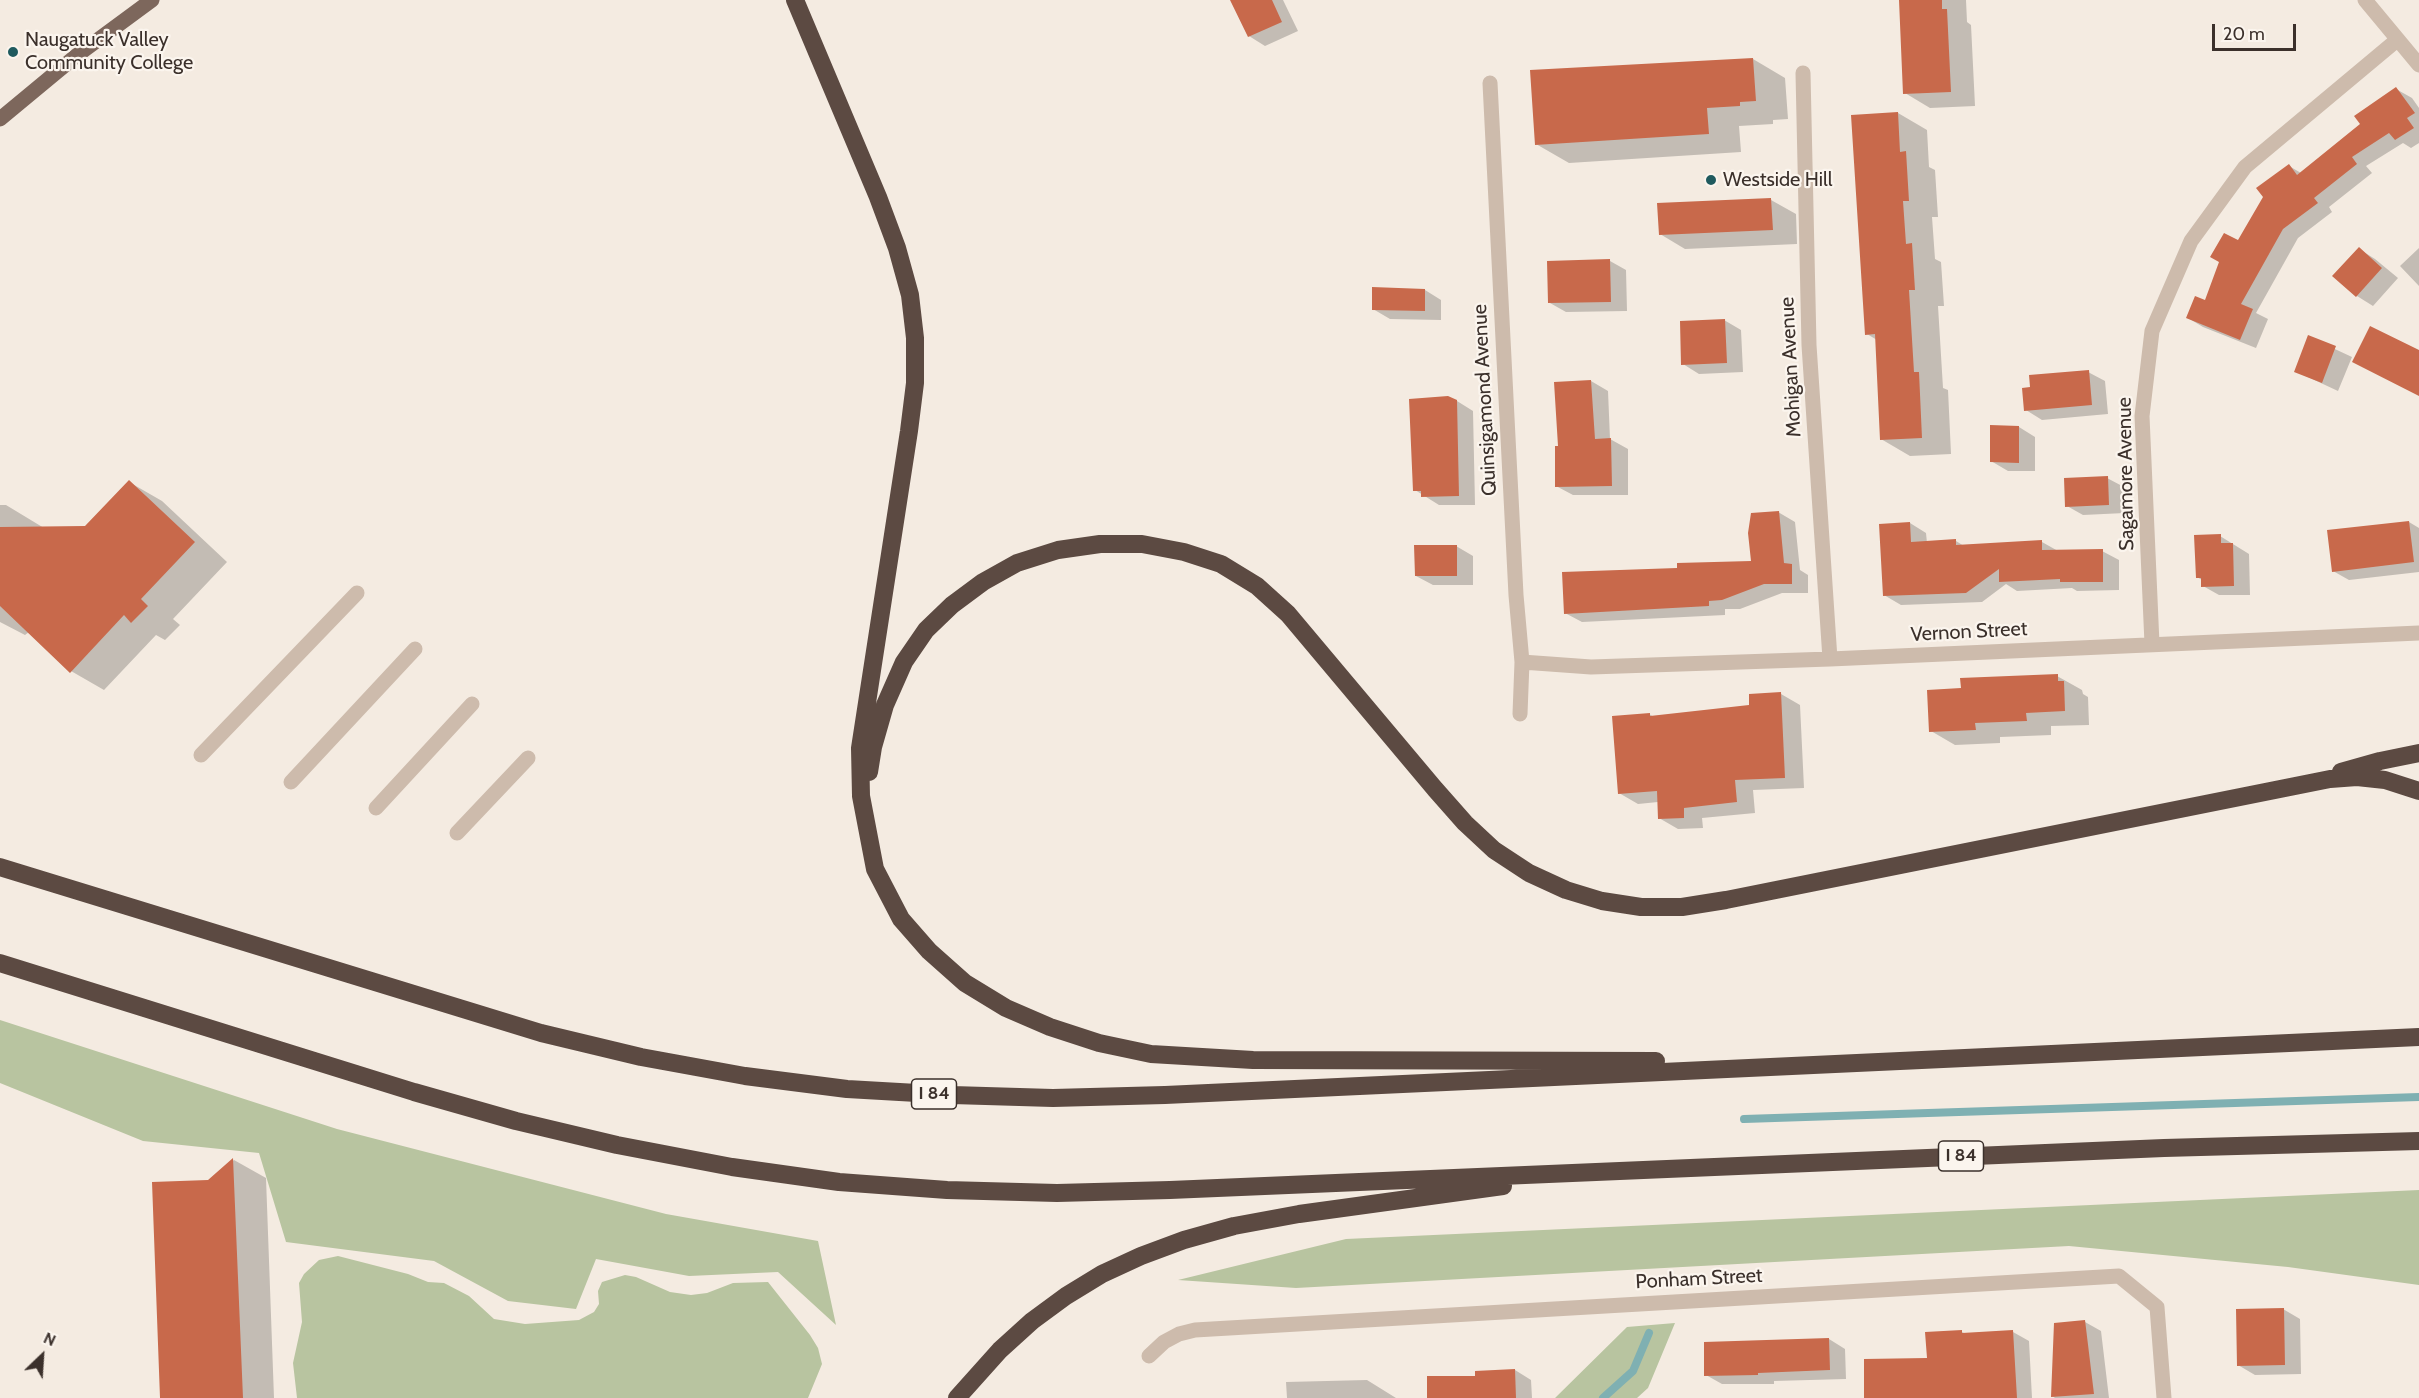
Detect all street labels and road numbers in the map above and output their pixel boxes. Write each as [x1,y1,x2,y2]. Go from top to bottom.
street label: Mohigan Avenue [1775,296,1807,438]
street label: Quinsigamond Avenue [1468,303,1502,497]
street label: Sagamore Avenue [2113,397,2139,551]
street label: Vernon Street [1910,617,2028,647]
road number: I 84 [912,1079,956,1109]
road number: I 84 [1938,1141,1984,1171]
street label: Ponham Street [1635,1264,1763,1294]

